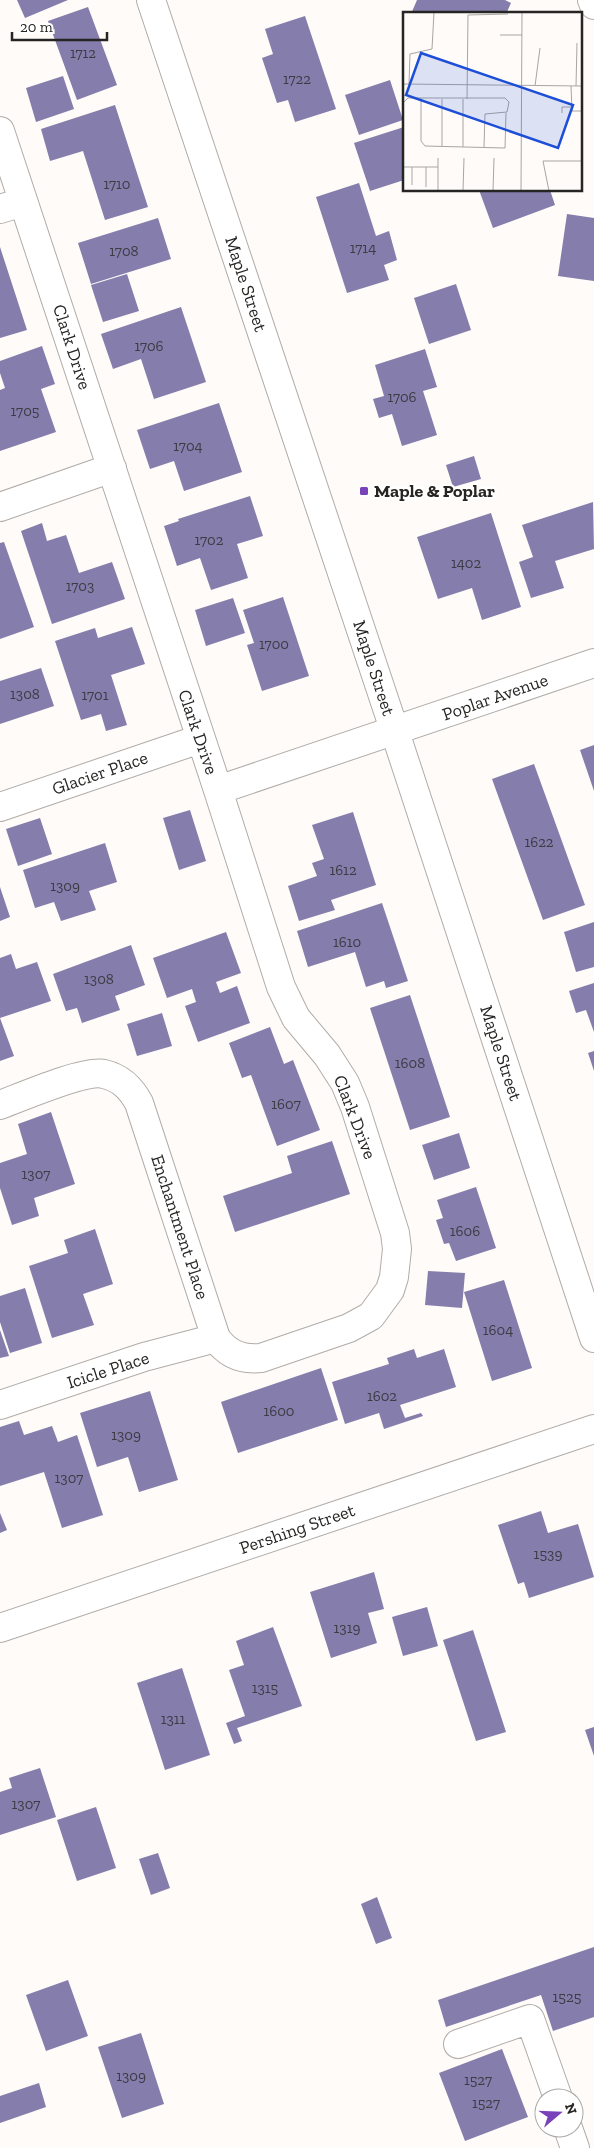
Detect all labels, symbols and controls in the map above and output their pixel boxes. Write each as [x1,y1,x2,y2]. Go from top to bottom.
scale bar [12,10,108,42]
inset map [403,12,582,191]
text: 20 m [20,18,53,36]
house number: 1712 [70,44,96,62]
house number: 1722 [283,70,311,88]
house number: 1710 [103,175,131,193]
street label: Maple Street [220,233,272,335]
house number: 1714 [350,239,376,257]
house number: 1708 [109,242,139,260]
street label: Clark Drive [48,302,96,392]
house number: 1706 [134,337,164,355]
house number: 1706 [387,388,417,406]
house number: 1705 [11,402,40,420]
house number: 1704 [173,437,203,455]
place label: Maple & Poplar [374,480,495,502]
marker: Maple & Poplar [358,485,370,497]
house number: 1702 [195,531,224,549]
house number: 1402 [451,554,481,572]
house number: 1703 [66,577,94,595]
street label: Maple Street [348,617,400,719]
house number: 1700 [259,635,289,653]
street label: Poplar Avenue [439,669,551,725]
house number: 1308 [10,685,40,703]
house number: 1701 [81,686,109,704]
street label: Clark Drive [173,687,223,777]
street label: Glacier Place [49,746,151,800]
house number: 1622 [524,833,554,851]
house number: 1612 [329,861,357,879]
house number: 1309 [50,877,80,895]
house number: 1610 [333,933,361,951]
house number: 1308 [84,970,114,988]
street label: Maple Street [475,1002,527,1104]
house number: 1608 [395,1054,425,1072]
street label: Clark Drive [329,1072,381,1162]
house number: 1607 [271,1095,301,1113]
street label: Enchantment Place [146,1152,214,1302]
house number: 1307 [22,1165,50,1183]
house number: 1606 [450,1222,480,1240]
house number: 1604 [483,1321,513,1339]
street label: Icicle Place [64,1346,152,1394]
house number: 1602 [367,1387,397,1405]
house number: 1600 [263,1402,295,1420]
house number: 1309 [111,1426,141,1444]
house number: 1307 [55,1469,83,1487]
street label: Pershing Street [236,1499,358,1559]
house number: 1539 [534,1545,562,1563]
house number: 1319 [334,1619,360,1637]
house number: 1315 [252,1679,279,1697]
house number: 1311 [161,1710,186,1728]
house number: 1307 [12,1795,40,1813]
house number: 1525 [553,1988,582,2006]
house number: 1309 [116,2067,146,2085]
house number: 1527 [464,2071,492,2089]
north arrow [534,2088,584,2138]
house number: 1527 [472,2094,500,2112]
text: N [561,2101,581,2117]

